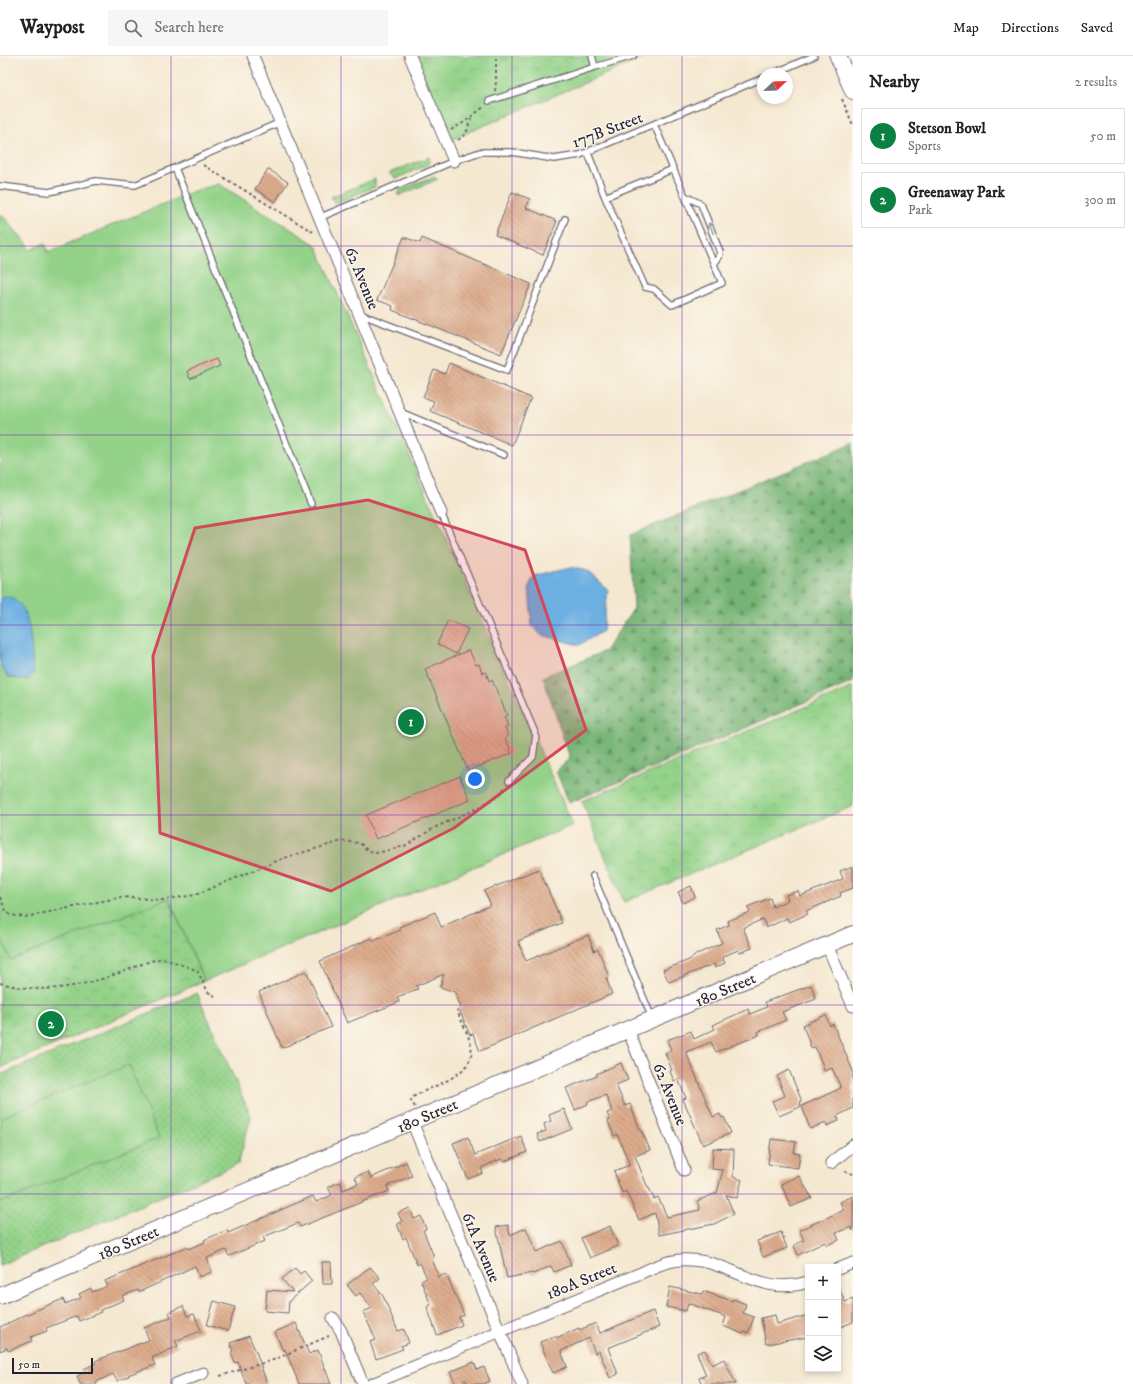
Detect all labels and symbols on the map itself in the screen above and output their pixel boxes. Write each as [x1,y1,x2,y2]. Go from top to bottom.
north arrow [757,68,793,104]
street label: 177B Street [569,107,646,153]
one-way arrow [707,223,714,235]
street label: 62 Avenue [340,244,384,313]
pin: 1 [398,707,424,737]
your location [465,769,485,789]
street label: 180 Street [692,968,759,1012]
pin: 2 [38,1009,64,1039]
street label: 62 Avenue [648,1060,692,1129]
street label: 180 Street [394,1094,461,1138]
street label: 61A Avenue [457,1209,505,1286]
street label: 180 Street [95,1221,162,1265]
street label: 180A Street [543,1258,619,1304]
scale bar [12,1356,93,1375]

